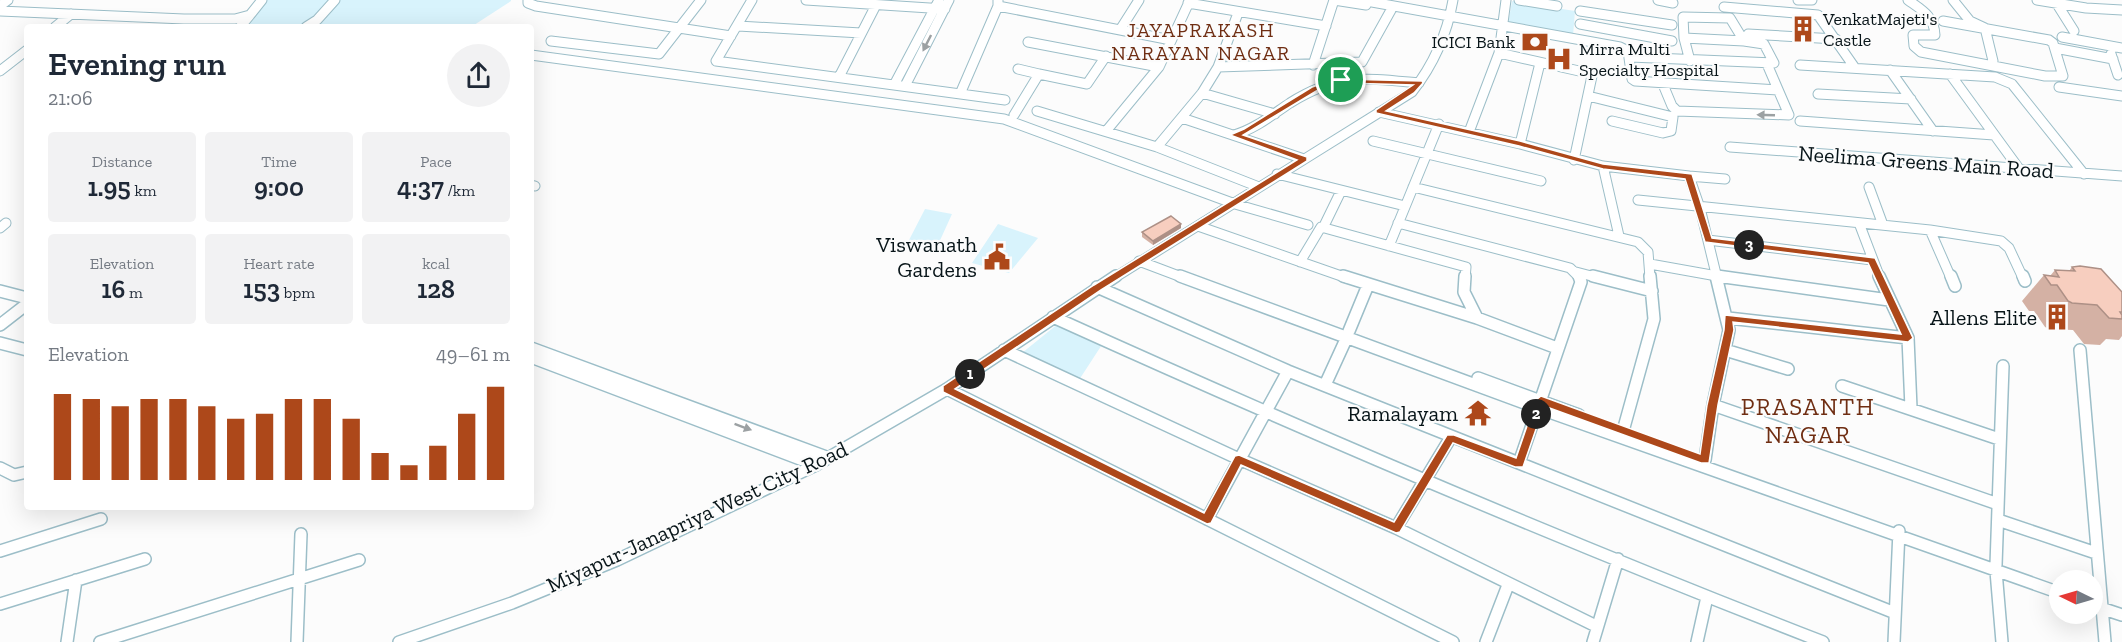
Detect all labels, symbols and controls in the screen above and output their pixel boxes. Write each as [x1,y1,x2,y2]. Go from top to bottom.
place label: VenkatMajeti's Castle [1822,8,1937,51]
building icon: VenkatMajeti's Castle [1788,14,1818,44]
district label: JAYAPRAKASH NARAYAN NAGAR [1111,18,1291,65]
bank icon: ICICI Bank [1520,27,1550,57]
place label: ICICI Bank [1431,31,1516,53]
one-way arrow [922,35,932,52]
place label: Mirra Multi Specialty Hospital [1579,38,1719,81]
text: Evening run [48,44,226,83]
button: share [447,44,510,107]
hospital icon: Mirra Multi Specialty Hospital [1544,44,1574,74]
pin [1315,54,1366,105]
icon: arrive [1324,63,1357,96]
text: 21:06 [48,86,93,110]
one-way arrow [1756,110,1775,119]
street label: Neelima Greens Main Road [1797,140,2055,184]
text: Distance [92,152,152,171]
text: Time [261,152,297,171]
text: Pace [420,152,452,171]
text: 1.95 [87,171,131,203]
text: 9:00 [254,171,304,203]
text: 4:37 [397,171,444,203]
text: km [131,181,157,200]
text: /km [444,181,475,200]
pin: 3 [1734,230,1764,260]
place label: Viswanath Gardens [875,231,978,283]
text: 3 [1745,235,1753,254]
public building icon: Viswanath Gardens [982,242,1012,272]
text: Elevation [90,254,154,273]
text: Heart rate [243,254,315,273]
text: kcal [422,254,450,273]
text: 16 [101,273,125,305]
text: 153 [243,273,280,305]
text: 128 [417,273,455,305]
text: m [125,283,143,302]
text: bpm [280,283,315,302]
building icon: Allens Elite [2042,302,2072,332]
place label: Allens Elite [1930,304,2037,331]
text: Elevation [48,342,129,366]
text: 49–61 m [436,342,510,366]
pin: 1 [955,359,985,389]
text: 1 [967,364,973,383]
district label: PRASANTH NAGAR [1741,392,1875,449]
temple icon: Ramalayam [1463,398,1493,428]
pin: 2 [1521,399,1551,429]
place label: Ramalayam [1347,400,1458,427]
text: 2 [1532,404,1540,423]
one-way arrow [735,422,753,432]
street label: Miyapur-Janapriya West City Road [542,435,852,599]
north arrow [2049,570,2103,624]
map controls [2049,570,2103,624]

